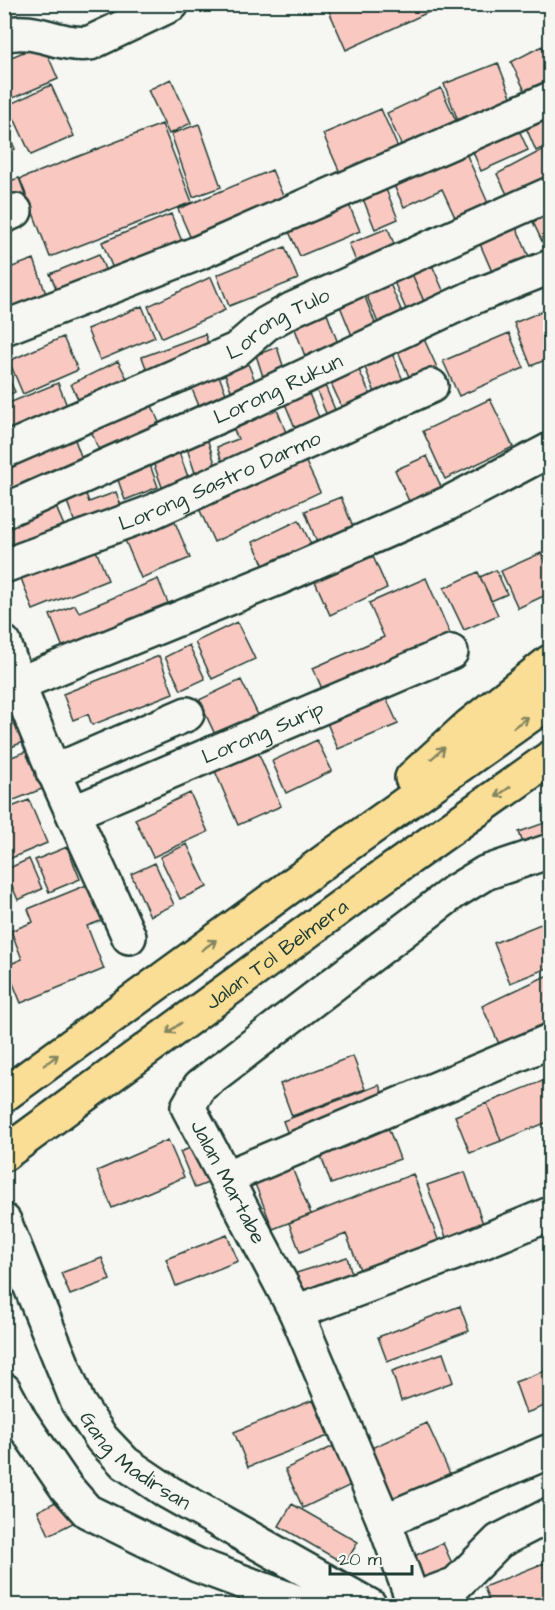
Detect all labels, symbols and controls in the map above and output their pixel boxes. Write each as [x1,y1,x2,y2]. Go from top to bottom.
street label: Lorong Tulo [222,280,334,367]
street label: Lorong Rukun [209,346,347,431]
street label: Lorong Sastro Darmo [114,423,326,538]
street label: Lorong Surip [197,693,329,771]
one-way arrow [512,716,528,728]
one-way arrow [430,746,445,760]
one-way arrow [495,786,511,798]
street label: Jalan Tol Belmera [199,892,354,1016]
one-way arrow [200,939,216,951]
one-way arrow [166,1022,182,1034]
one-way arrow [43,1054,59,1067]
street label: Jalan Martabe [183,1115,273,1249]
street label: Gang Madirsan [73,1405,196,1517]
scale bar [330,1538,412,1576]
text: 20 m [339,1547,382,1572]

